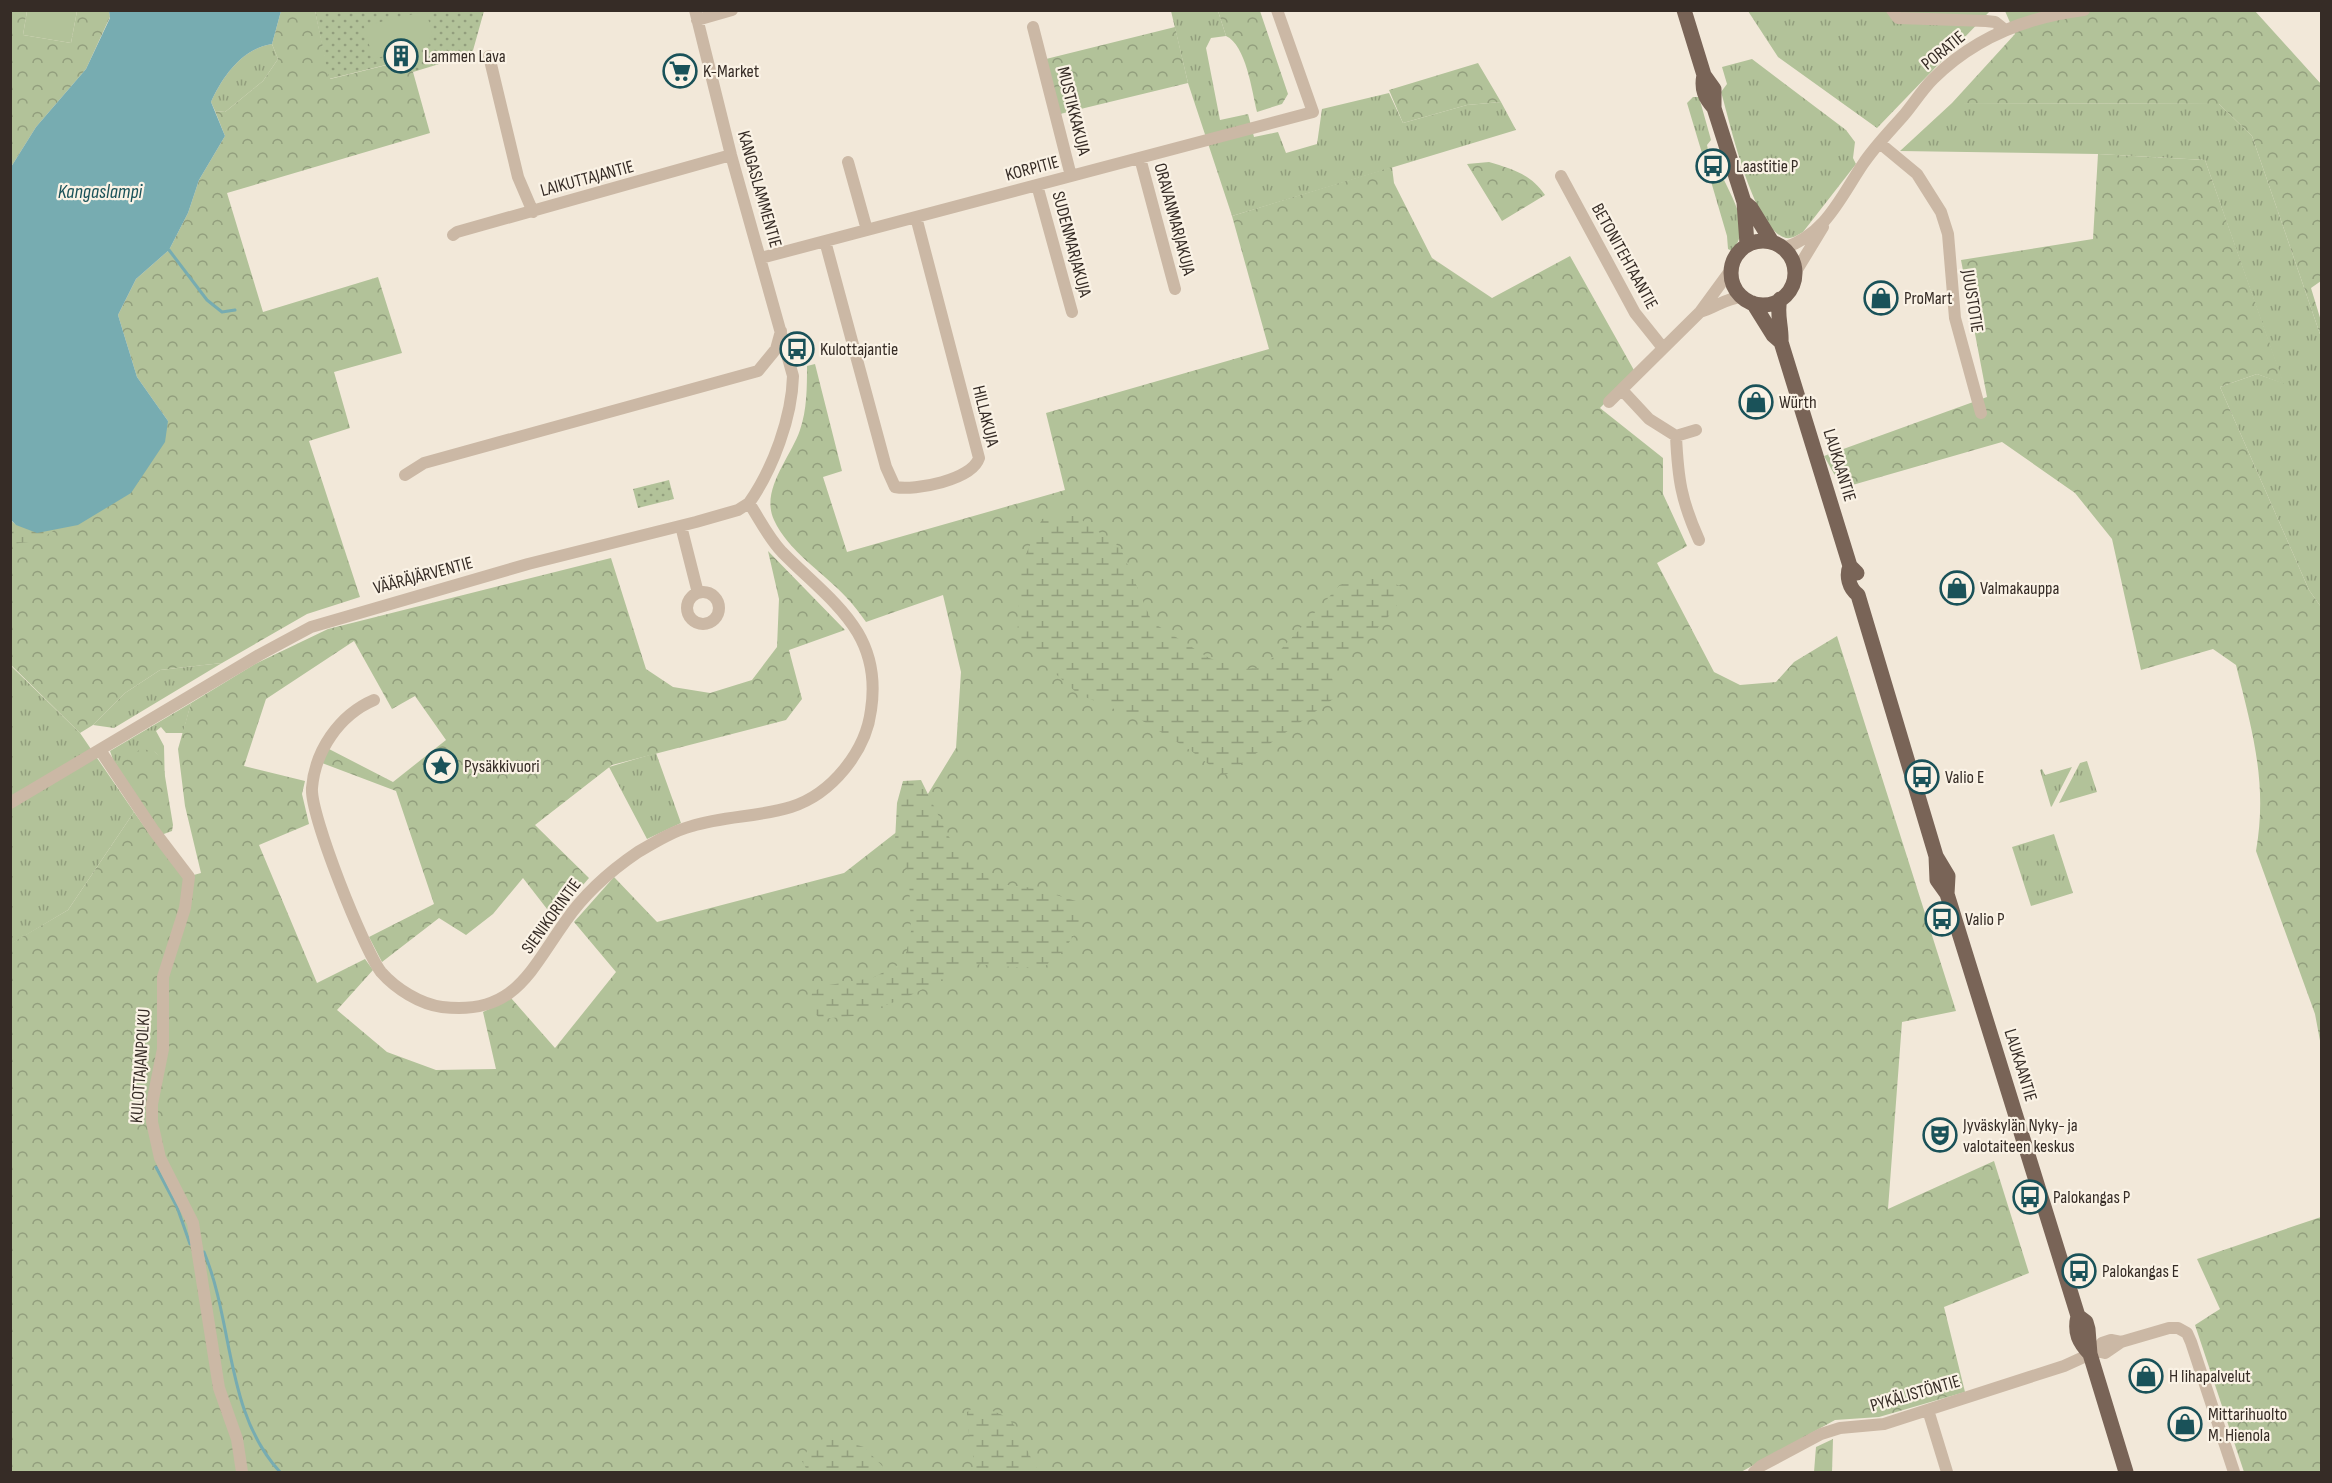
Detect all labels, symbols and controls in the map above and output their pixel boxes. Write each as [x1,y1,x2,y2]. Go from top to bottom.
street label: PORATIE [1917,27,1969,74]
building icon: Lammen Lava [383,38,419,74]
place label: Lammen Lava [424,46,506,67]
supermarket icon: K-Market [662,53,698,89]
place label: K-Market [703,61,760,82]
street label: MUSTIKKAKUJA [1052,65,1095,158]
street label: KANGASLAMMENTIE [733,128,786,250]
bus stop icon: Laastitie P [1695,148,1731,184]
street label: KORPITIE [1003,151,1061,186]
street label: LAIKUTTAJANTIE [538,156,636,201]
place label: Laastitie P [1736,156,1799,177]
street label: ORAVANMARJAKUJA [1149,161,1200,278]
water label: Kangaslampi [58,180,143,204]
street label: SUDENMARJAKUJA [1047,189,1096,300]
street label: BETONITEHTAANTIE [1587,200,1662,313]
street label: JUUSTOTIE [1957,267,1988,334]
shop icon: ProMart [1863,280,1899,316]
place label: ProMart [1904,288,1953,309]
bus stop icon: Kulottajantie [779,331,815,367]
place label: Kulottajantie [820,339,898,360]
street label: HILLAKUJA [968,383,1003,449]
shop icon: Würth [1738,384,1774,420]
place label: Würth [1779,392,1817,413]
street label: LAUKAANTIE [1819,426,1860,504]
street label: VÄÄRÄJÄRVENTIE [371,552,475,599]
shop icon: Valmakauppa [1939,570,1975,606]
place label: Valmakauppa [1980,578,2060,599]
place icon: Pysäkkivuori [423,748,459,784]
place label: Pysäkkivuori [464,756,540,777]
bus stop icon: Valio E [1904,759,1940,795]
place label: Valio E [1945,767,1984,788]
street label: SIENIKORINTIE [517,875,586,958]
bus stop icon: Valio P [1924,901,1960,937]
place label: Valio P [1965,909,2005,930]
street label: KULOTTAJANPOLKU [126,1008,155,1124]
street label: LAUKAANTIE [2000,1026,2041,1104]
place label: Jyväskylän Nyky- ja valotaiteen keskus [1962,1115,2078,1157]
theatre icon: Jyväskylän Nyky- ja valotaiteen keskus [1922,1117,1958,1153]
bus stop icon: Palokangas P [2012,1179,2048,1215]
place label: Palokangas P [2053,1187,2131,1208]
bus stop icon: Palokangas E [2061,1253,2097,1289]
place label: Palokangas E [2102,1261,2179,1282]
shop icon: H lihapalvelut [2128,1358,2164,1394]
place label: H lihapalvelut [2169,1366,2251,1387]
street label: PYKÄLISTÖNTIE [1868,1371,1962,1416]
place label: Mittarihuolto M. Hienola [2208,1404,2287,1446]
shop icon: Mittarihuolto M. Hienola [2167,1406,2203,1442]

